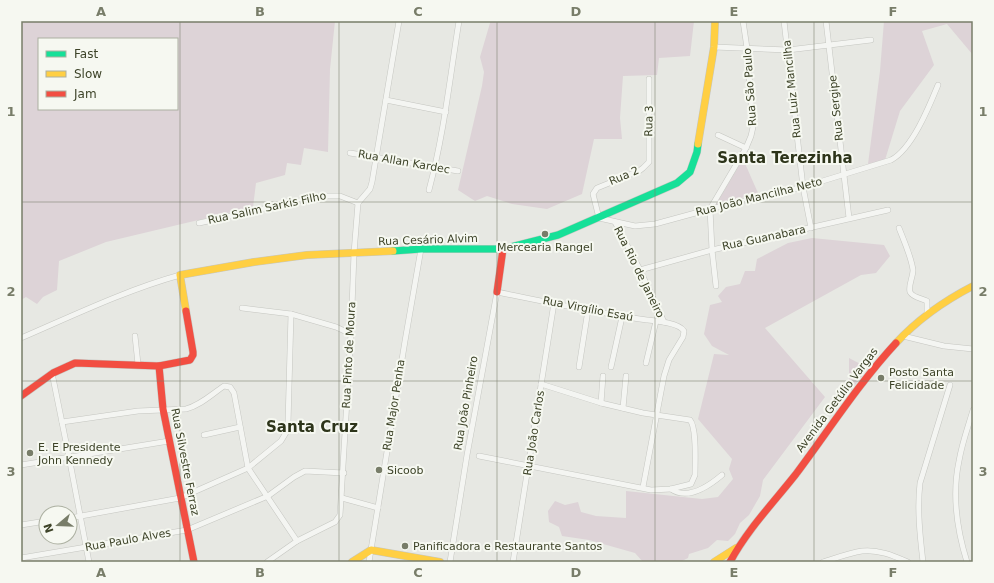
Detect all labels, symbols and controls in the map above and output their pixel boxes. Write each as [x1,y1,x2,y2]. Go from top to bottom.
text: A [96,4,106,19]
text: B [255,4,265,19]
text: C [413,4,423,19]
text: D [571,4,582,19]
text: E [730,4,738,19]
text: F [889,4,897,19]
legend [38,38,178,110]
street label: Rua Luiz Mancilha [780,39,804,139]
text: Fast [74,47,98,61]
street label: Rua São Paulo [741,47,759,126]
text: Slow [74,67,102,81]
street label: Rua Sergipe [826,74,846,142]
text: Jam [73,87,97,101]
text: 1 [6,104,16,119]
text: 1 [978,104,988,119]
street label: Rua 3 [642,105,656,137]
street label: Rua Allan Kardec [357,148,451,176]
district label: Santa Terezinha [717,149,853,167]
street label: Rua 2 [607,164,641,188]
street label: Rua João Mancilha Neto [694,175,824,219]
street label: Rua Salim Sarkis Filho [207,189,328,227]
street label: Rua Guanabara [721,223,807,253]
street label: Rua Rio de Janeiro [611,224,667,320]
marker: Mercearia Rangel [540,229,550,239]
street label: Rua Cesário Alvim [378,232,478,248]
place label: Mercearia Rangel [497,241,593,254]
text: 2 [6,284,16,299]
text: 2 [978,284,988,299]
street label: Rua Virgílio Esaú [542,294,634,324]
street label: Rua Pinto de Moura [340,301,358,409]
street label: Avenida Getúlio Vargas [793,345,881,455]
street label: Rua João Pinheiro [451,355,481,451]
street label: Rua Major Penha [380,359,408,451]
place label: Posto Santa Felicidade [889,366,954,392]
marker: Posto Santa Felicidade [876,373,886,383]
street label: Rua João Carlos [521,389,547,476]
street label: Rua Silvestre Ferraz [168,407,202,517]
district label: Santa Cruz [266,418,358,436]
place label: E. E Presidente John Kennedy [37,441,121,467]
marker: E. E Presidente John Kennedy [25,448,35,458]
text: 3 [6,464,16,479]
place label: Sicoob [387,464,424,477]
text: 3 [978,464,988,479]
marker: Sicoob [374,465,384,475]
north arrow [38,505,78,545]
text: N [41,522,57,535]
street label: Rua Paulo Alves [84,526,172,554]
place label: Panificadora e Restaurante Santos [413,540,603,553]
marker: Panificadora e Restaurante Santos [400,541,410,551]
text: A [96,565,106,580]
text: B [255,565,265,580]
text: C [413,565,423,580]
text: D [571,565,582,580]
text: E [730,565,738,580]
text: F [889,565,897,580]

